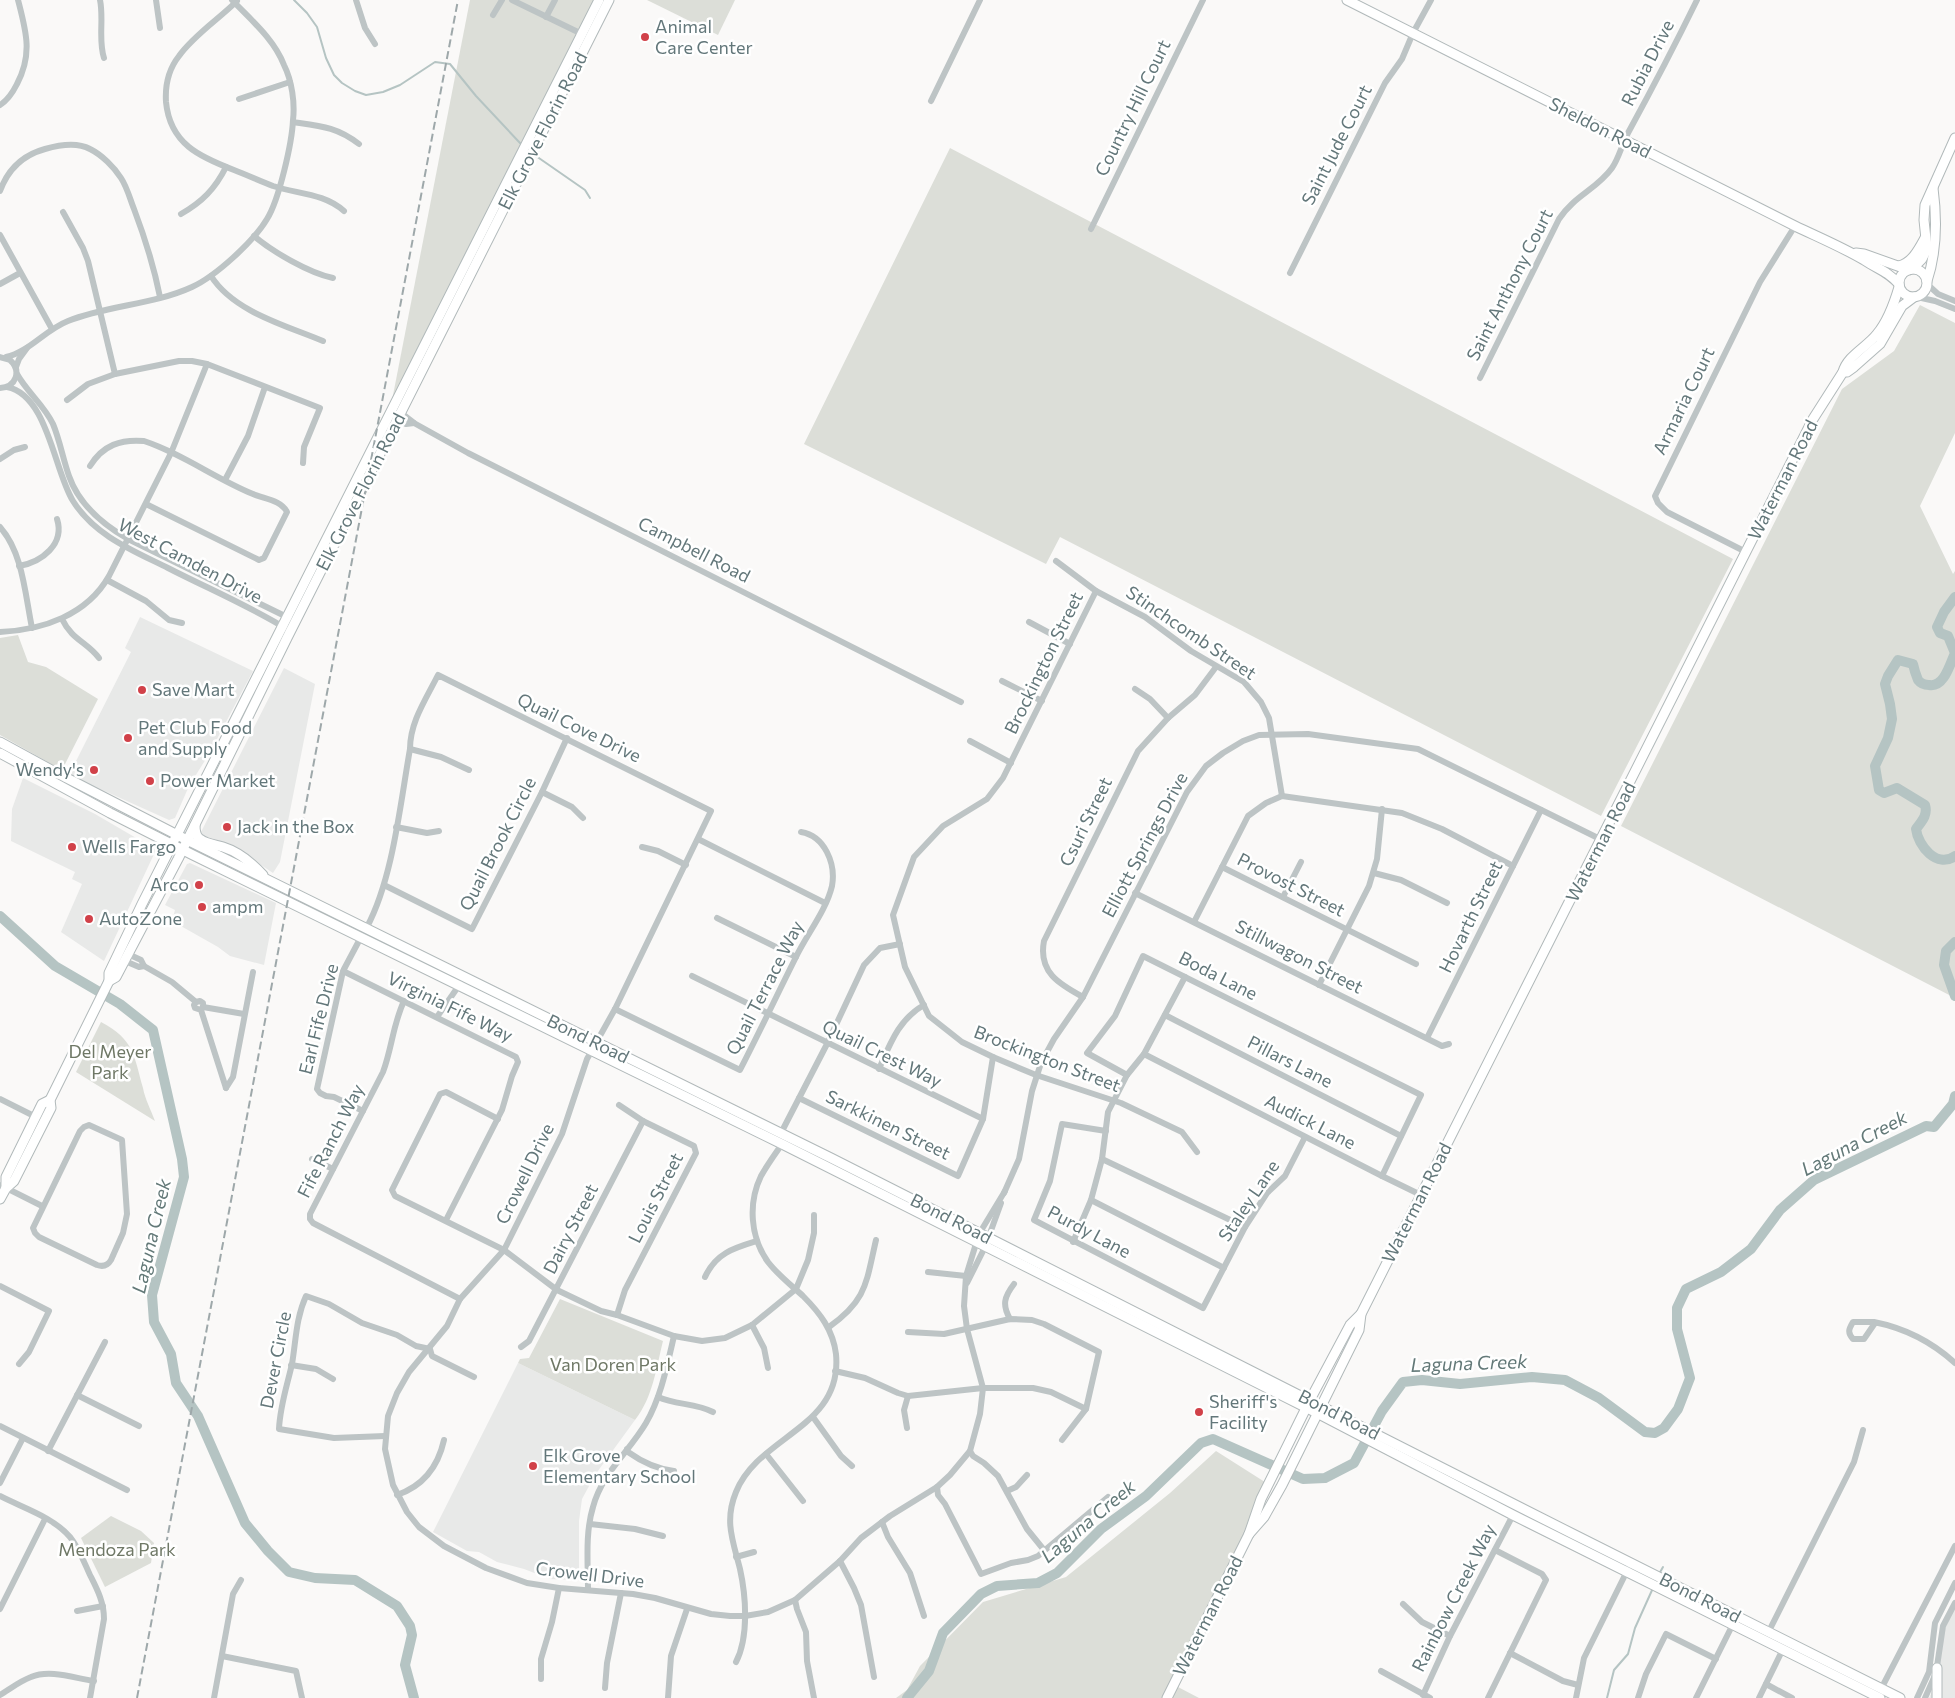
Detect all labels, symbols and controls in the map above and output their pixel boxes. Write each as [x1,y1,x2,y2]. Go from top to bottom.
place label: Animal Care Center [655,15,753,58]
street label: Rubia Drive [1616,16,1678,109]
marker: Animal Care Center [639,31,651,43]
street label: Country Hill Court [1090,36,1175,179]
street label: Elk Grove Florin Road [493,48,591,213]
street label: Saint Jude Court [1296,81,1376,208]
street label: Sheldon Road [1546,92,1655,162]
street label: Saint Anthony Court [1461,205,1557,364]
street label: Armaria Court [1648,343,1719,458]
street label: Elk Grove Florin Road [311,409,409,574]
street label: Waterman Road [1742,416,1822,543]
street label: Campbell Road [635,511,754,587]
street label: West Camden Drive [115,513,266,607]
street label: Stinchcomb Street [1122,580,1261,684]
street label: Brockington Street [999,588,1087,737]
place label: Save Mart [152,678,235,700]
marker: Save Mart [136,684,148,696]
street label: Quail Cove Drive [514,688,645,767]
place label: Pet Club Food and Supply [138,716,252,759]
marker: Pet Club Food and Supply [122,732,134,744]
place label: Wendy's [16,758,84,780]
marker: Wendy's [88,764,100,776]
street label: Elliott Springs Drive [1096,768,1192,921]
place label: Power Market [160,769,275,791]
street label: Quail Brook Circle [454,773,540,914]
street label: Csuri Street [1054,773,1116,870]
marker: Power Market [144,775,156,787]
street label: Waterman Road [1560,778,1640,905]
place label: Jack in the Box [237,815,355,837]
marker: Jack in the Box [221,821,233,833]
place label: Wells Fargo [82,835,176,857]
marker: Wells Fargo [66,841,78,853]
street label: Provost Street [1234,848,1349,921]
street label: Hovarth Street [1434,857,1507,976]
place label: Arco [150,873,189,895]
marker: Arco [193,879,205,891]
place label: ampm [212,895,263,917]
marker: ampm [196,901,208,913]
place label: AutoZone [99,907,182,929]
marker: AutoZone [83,913,95,925]
street label: Stillwagon Street [1232,914,1367,998]
street label: Quail Terrace Way [721,917,807,1058]
street label: Boda Lane [1176,946,1261,1004]
street label: Earl Fife Drive [294,961,342,1076]
street label: Virginia Fife Way [384,966,517,1046]
street label: Bond Road [544,1009,633,1067]
street label: Quail Crest Way [819,1015,946,1092]
street label: Brockington Street [971,1020,1124,1096]
street label: Pillars Lane [1244,1030,1337,1092]
park label: Del Meyer Park [69,1040,151,1083]
street label: Fife Ranch Way [292,1080,368,1201]
street label: Sarkkinen Street [823,1084,954,1164]
street label: Audick Lane [1261,1089,1360,1153]
water label: Laguna Creek [1797,1105,1911,1180]
street label: Crowell Drive [490,1120,558,1228]
street label: Waterman Road [1376,1139,1456,1266]
street label: Louis Street [623,1149,687,1246]
street label: Staley Lane [1213,1156,1283,1245]
water label: Laguna Creek [126,1176,175,1295]
street label: Dairy Street [538,1180,602,1277]
street label: Bond Road [907,1188,996,1248]
street label: Purdy Lane [1044,1200,1135,1262]
street label: Dever Circle [255,1309,295,1410]
water label: Laguna Creek [1410,1349,1528,1376]
park label: Van Doren Park [550,1353,676,1375]
street label: Bond Road [1295,1384,1384,1444]
place label: Sheriff's Facility [1209,1390,1278,1433]
marker: Sheriff's Facility [1193,1406,1205,1418]
place label: Elk Grove Elementary School [543,1444,696,1487]
marker: Elk Grove Elementary School [527,1460,539,1472]
water label: Laguna Creek [1036,1474,1140,1567]
street label: Rainbow Creek Way [1406,1520,1500,1675]
park label: Mendoza Park [58,1538,176,1560]
street label: Waterman Road [1167,1552,1247,1679]
street label: Crowell Drive [535,1556,646,1592]
street label: Bond Road [1656,1567,1745,1627]

